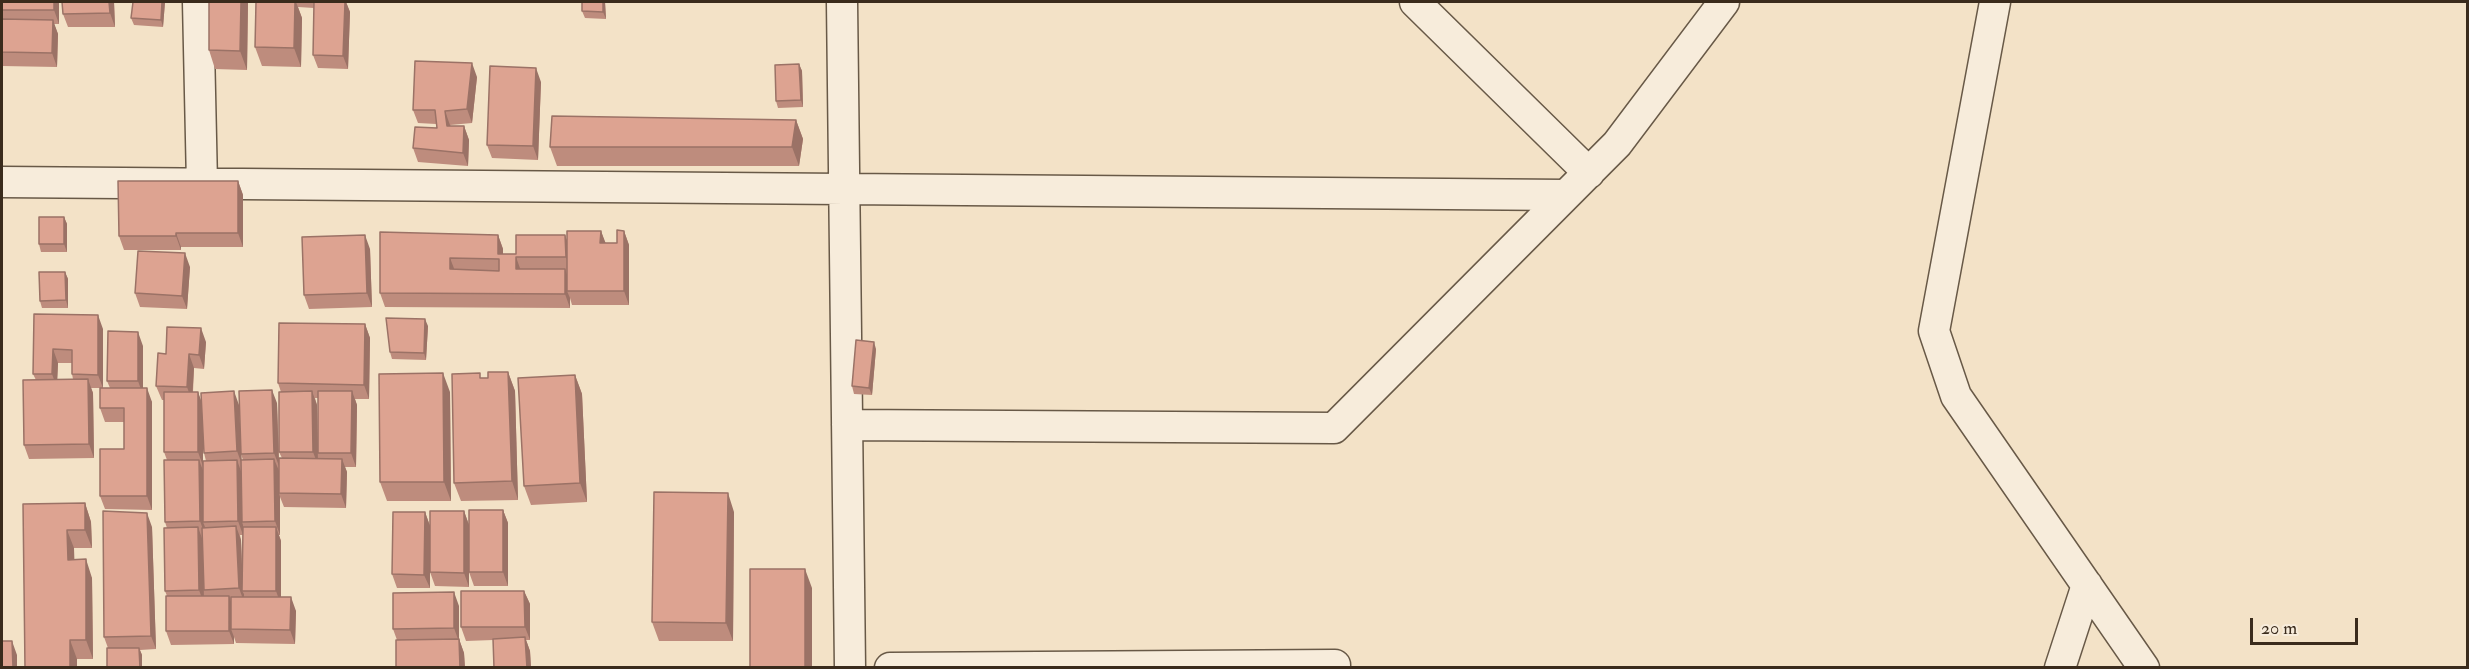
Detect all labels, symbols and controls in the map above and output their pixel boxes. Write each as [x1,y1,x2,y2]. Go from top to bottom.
scale bar [2253,606,2361,644]
text: 20 m [2261,617,2297,640]

